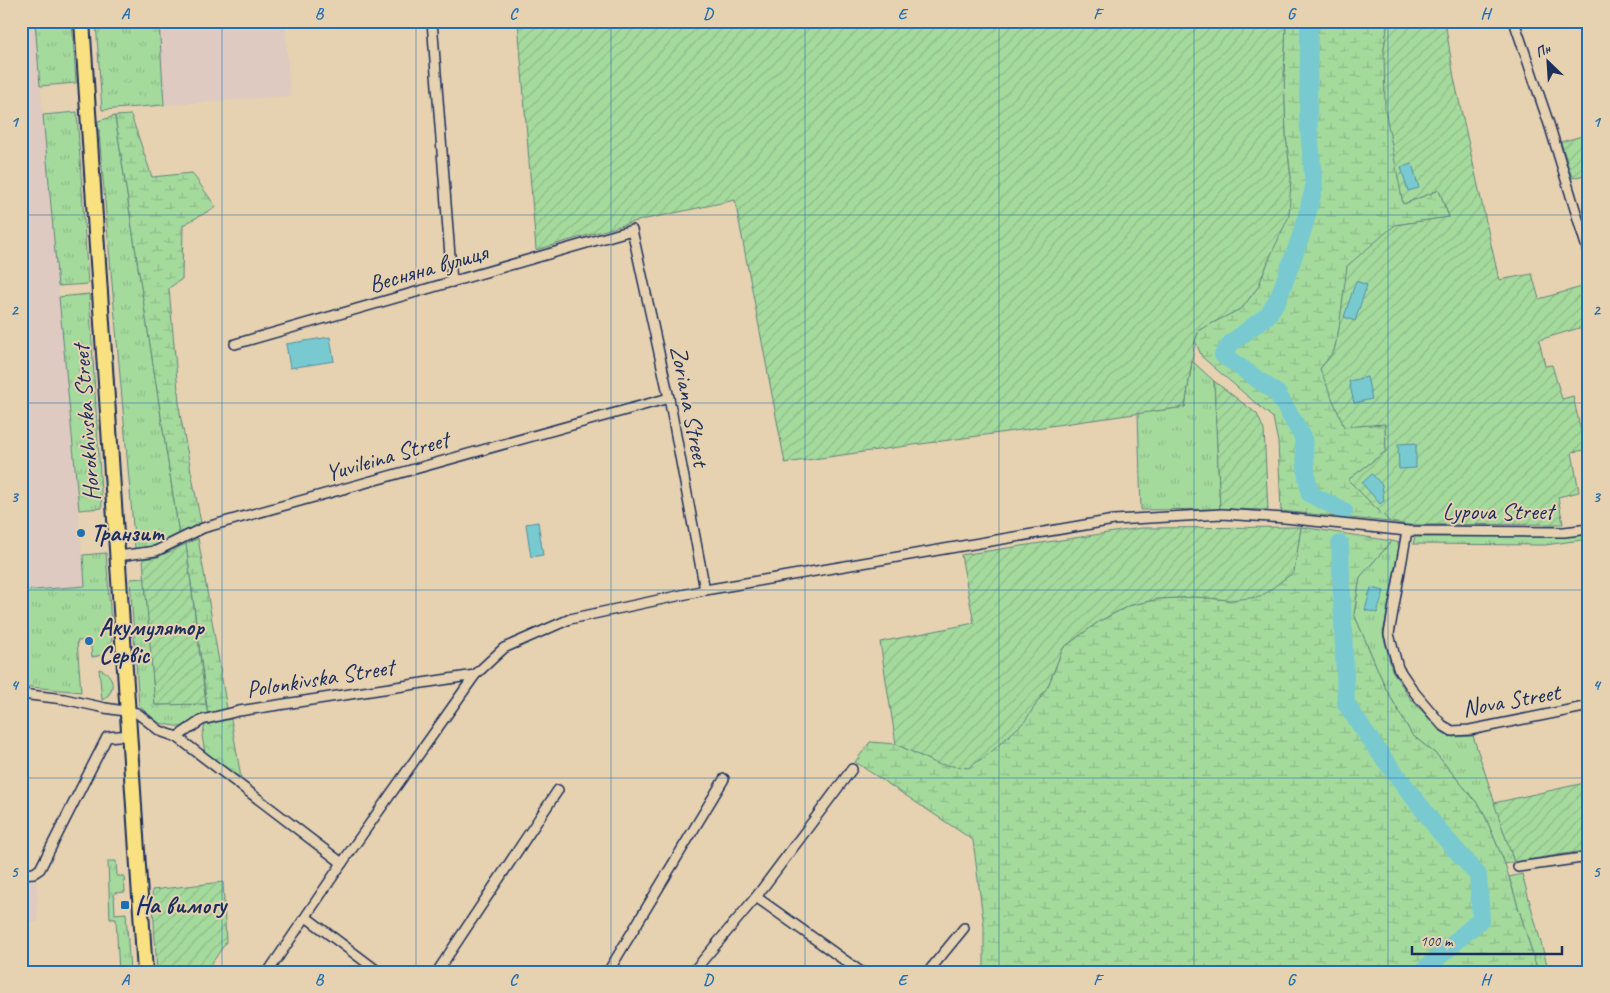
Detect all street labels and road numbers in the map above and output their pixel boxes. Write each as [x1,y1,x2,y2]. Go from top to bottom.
street label: Весняна вулиця [365,236,493,299]
street label: Horokhivska Street [65,341,106,502]
street label: Zoriana Street [664,343,717,471]
street label: Yuvileina Street [322,423,455,488]
street label: Lypova Street [1442,496,1557,526]
street label: Polonkivska Street [244,651,399,704]
street label: Nova Street [1460,676,1564,723]

